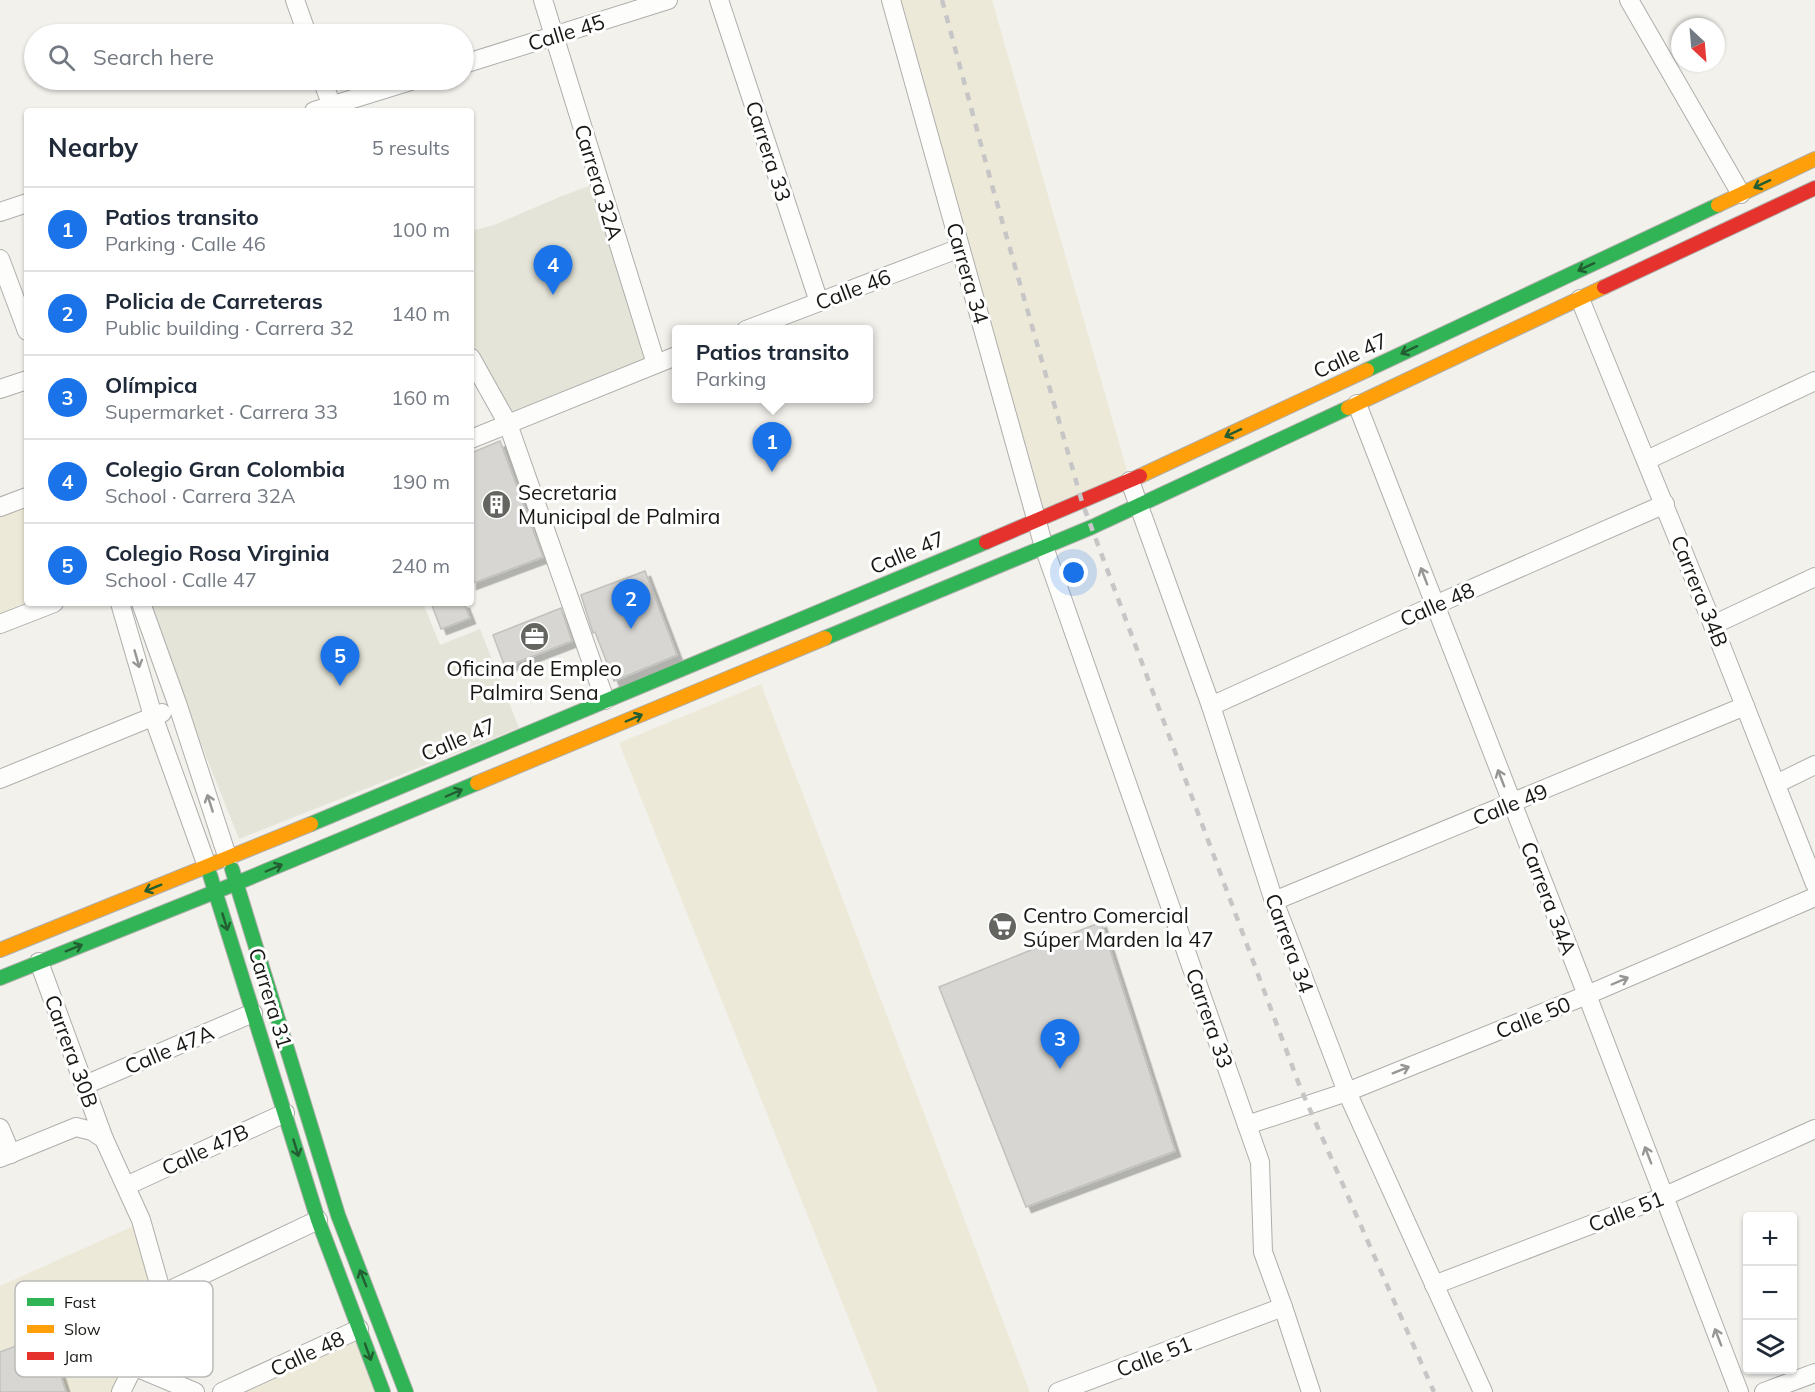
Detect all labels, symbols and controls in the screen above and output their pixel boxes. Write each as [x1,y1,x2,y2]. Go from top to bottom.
street label: Calle 45 [525,8,607,56]
north arrow [1671,18,1725,72]
search box [24,24,474,90]
icon: search [45,41,78,74]
text: Search here [93,43,214,71]
street label: Carrera 33 [741,98,797,204]
street label: Carrera 32A [569,121,629,243]
text: Nearby [48,131,138,164]
text: 5 results [372,135,450,160]
one-way arrow [1754,179,1772,191]
text: Patios transito [105,203,259,231]
text: 1 [62,217,74,242]
text: 100 m [391,217,450,242]
street label: Carrera 34 [941,219,995,327]
text: Parking · Calle 46 [105,231,266,256]
pin: 4 [534,246,572,295]
one-way arrow [1577,262,1595,274]
street label: Calle 46 [812,263,894,315]
text: Policia de Carreteras [105,287,323,315]
text: 2 [62,301,74,326]
text: 140 m [391,301,450,326]
text: Public building · Carrera 32 [105,315,354,340]
popup [672,325,873,403]
street label: Calle 47 [1309,327,1391,383]
text: Patios transito [696,338,849,366]
one-way arrow [1401,345,1419,357]
text: Parking [696,366,766,391]
text: Olímpica [105,371,198,399]
text: 3 [62,385,74,410]
text: 160 m [391,385,450,410]
text: Supermarket · Carrera 33 [105,399,338,424]
pin: 1 [752,422,792,472]
one-way arrow [1224,428,1242,440]
text: Colegio Gran Colombia [105,455,345,483]
text: 4 [62,469,74,494]
text: 190 m [391,469,450,494]
place label: Secretaria Municipal de Palmira [518,479,720,529]
text: School · Carrera 32A [105,483,295,508]
building icon: Secretaria Municipal de Palmira [481,488,513,520]
street label: Calle 47 [866,525,948,579]
street label: Carrera 34B [1666,531,1734,651]
text: Colegio Rosa Virginia [105,539,330,567]
text: 5 [62,553,74,578]
text: 240 m [391,553,450,578]
your location [1059,558,1088,587]
text: School · Calle 47 [105,567,257,592]
one-way arrow [1418,567,1429,586]
street label: Calle 48 [1396,576,1478,632]
pin: 2 [612,580,650,629]
office icon: Oficina de Empleo Palmira Sena [518,621,550,653]
pin: 5 [320,636,360,686]
one-way arrow [132,649,143,668]
place label: Oficina de Empleo Palmira Sena [446,655,622,705]
street label: Calle 47 [417,712,499,766]
one-way arrow [625,712,643,723]
one-way arrow [1495,769,1506,788]
street label: Calle 49 [1469,777,1551,831]
one-way arrow [445,787,463,798]
one-way arrow [203,794,214,813]
street label: Carrera 34A [1515,838,1583,959]
one-way arrow [264,862,283,873]
one-way arrow [144,883,163,894]
street label: Carrera 34 [1260,890,1320,997]
place label: Centro Comercial Súper Marden la 47 [1023,902,1214,952]
supermarket icon: Centro Comercial Súper Marden la 47 [986,911,1018,943]
one-way arrow [220,912,231,931]
one-way arrow [64,942,82,953]
street label: Carrera 31 [243,944,299,1052]
street label: Carrera 33 [1181,965,1239,1071]
one-way arrow [1611,975,1629,986]
street label: Calle 50 [1492,990,1574,1044]
street label: Carrera 30B [40,991,104,1111]
street label: Calle 47A [121,1018,218,1079]
pin: 3 [1040,1020,1080,1069]
one-way arrow [1391,1064,1410,1075]
street label: Calle 47B [157,1118,253,1180]
one-way arrow [291,1138,302,1157]
one-way arrow [1641,1147,1652,1165]
street label: Calle 51 [1585,1185,1667,1237]
map controls [1743,1212,1797,1374]
button: + [1743,1212,1797,1266]
button: − [1743,1266,1797,1320]
one-way arrow [357,1270,368,1288]
legend [15,1281,213,1377]
text: Fast [64,1292,96,1312]
text: Slow [64,1319,101,1339]
button: layers [1743,1320,1797,1374]
street label: Calle 48 [266,1325,348,1381]
one-way arrow [1712,1329,1723,1347]
street label: Calle 51 [1113,1330,1195,1382]
one-way arrow [363,1342,374,1360]
text: Jam [64,1346,93,1366]

